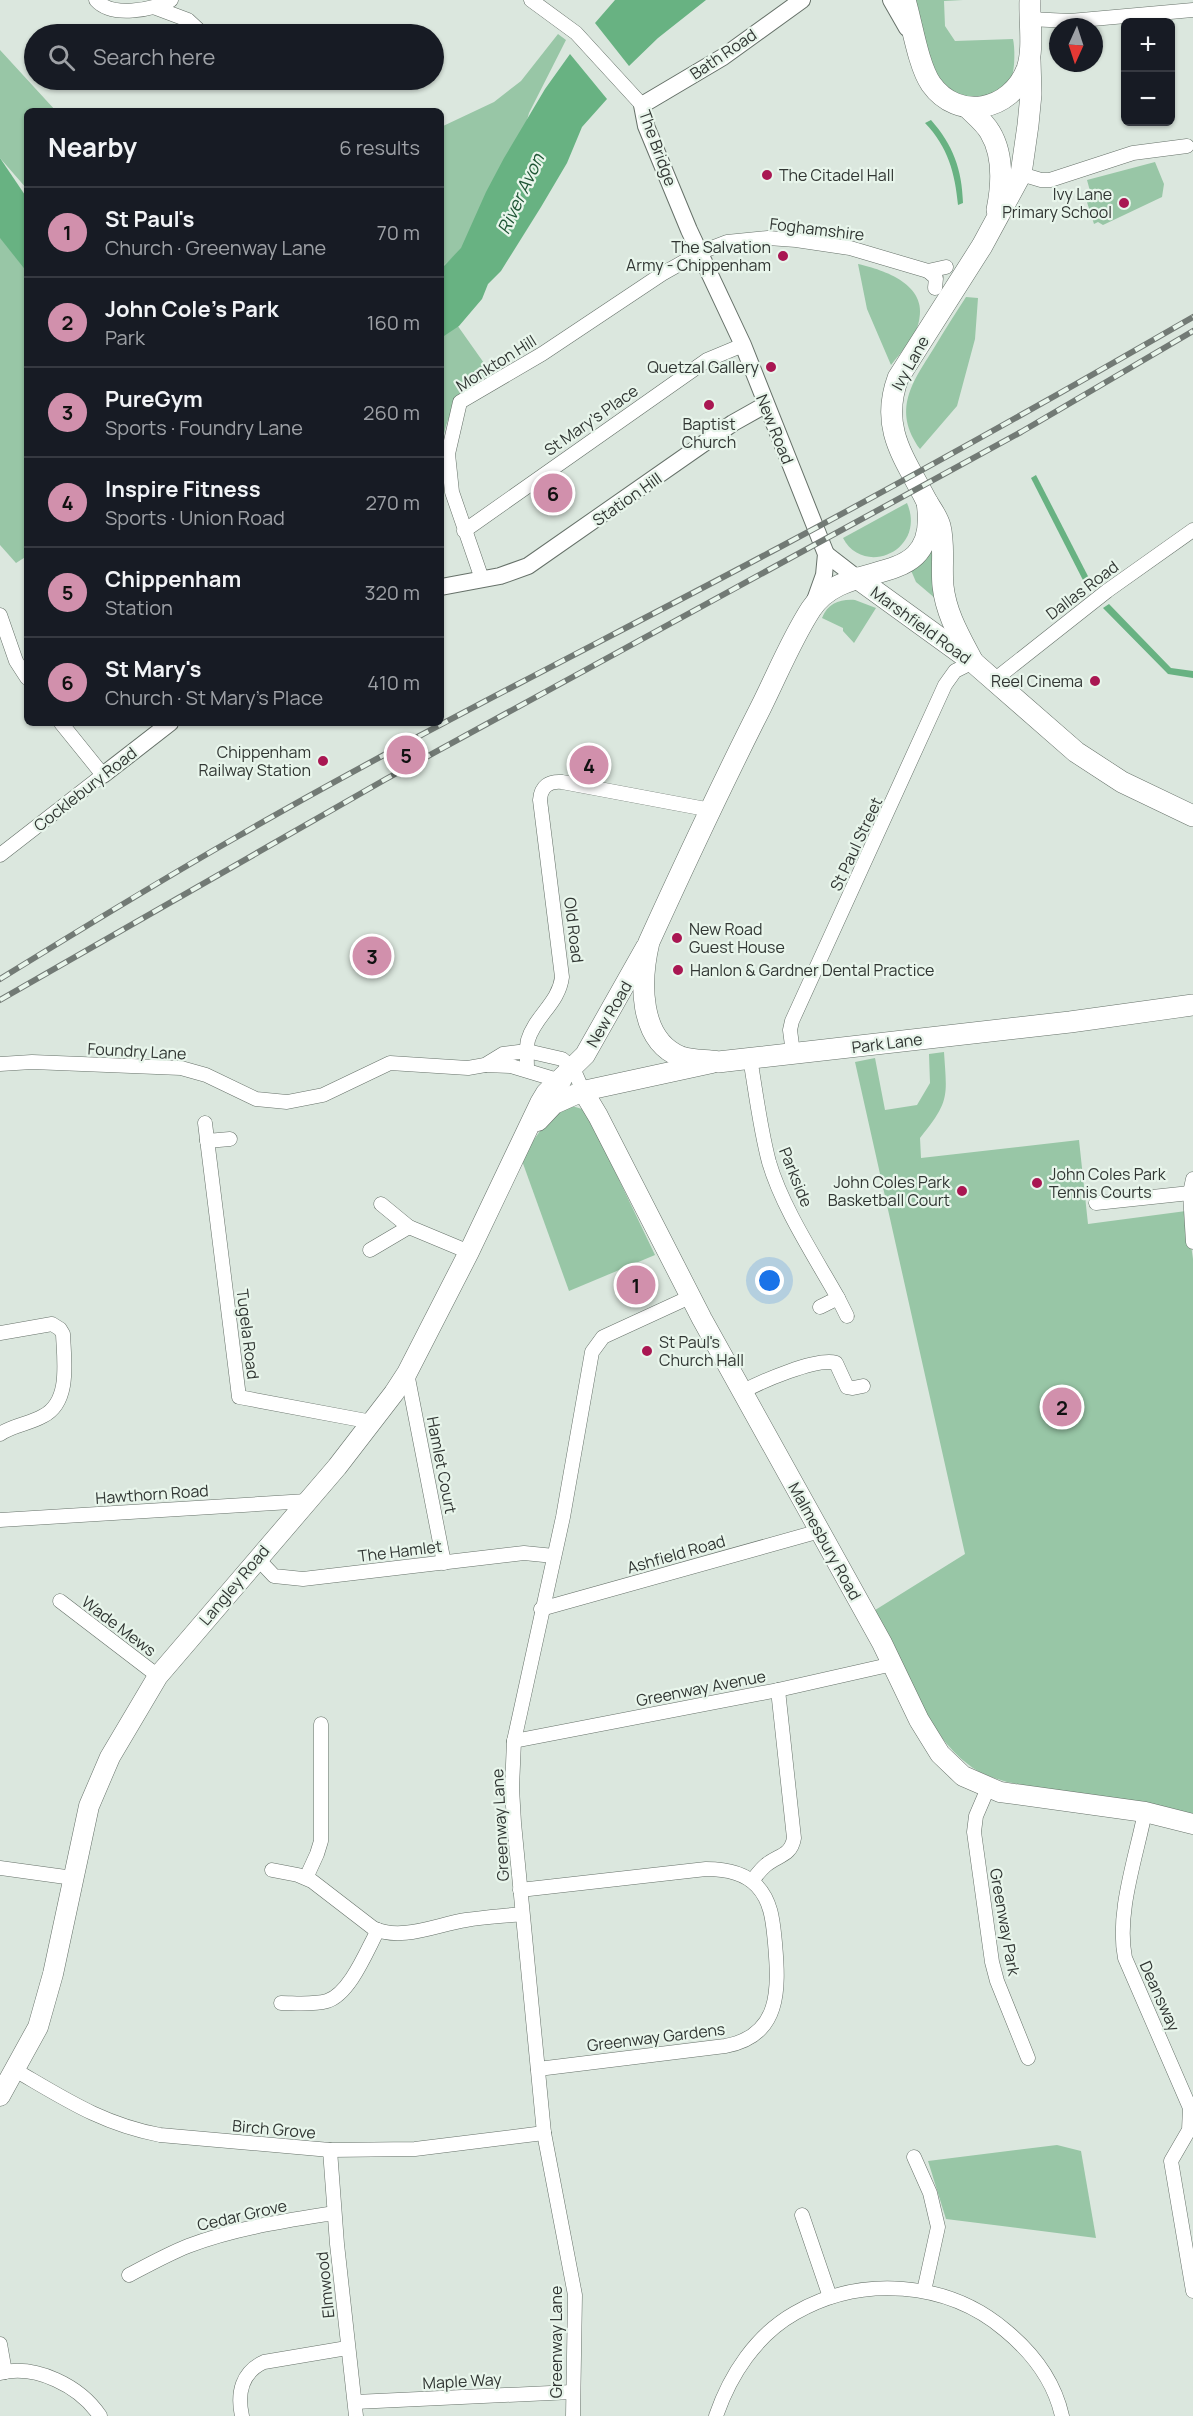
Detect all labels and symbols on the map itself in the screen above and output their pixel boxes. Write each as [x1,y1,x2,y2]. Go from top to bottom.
north arrow [1049,18,1103,72]
street label: Bath Road [685,24,761,84]
street label: The Bridge [634,107,682,189]
water label: River Avon [491,148,550,238]
place label: The Citadel Hall [779,164,894,186]
marker: The Citadel Hall [760,168,774,182]
place label: Ivy Lane Primary School [1002,183,1112,223]
marker: Ivy Lane Primary School [1117,196,1131,210]
street label: Foghamshire [768,212,866,246]
place label: The Salvation Army - Chippenham [626,236,771,276]
marker: The Salvation Army - Chippenham [776,249,790,263]
street label: Monkton Hill [452,330,540,396]
street label: Ivy Lane [886,332,934,394]
place label: Quetzal Gallery [647,356,760,378]
marker: Quetzal Gallery [764,360,778,374]
street label: St Mary's Place [540,379,642,461]
street label: New Road [751,391,799,467]
marker: Baptist Church [702,398,716,412]
place label: Baptist Church [682,413,736,453]
street label: Station Hill [588,467,666,531]
pin: 6 [534,470,572,516]
street label: Dallas Road [1041,555,1123,625]
street label: Marshfield Road [866,581,976,669]
place label: Reel Cinema [991,670,1083,692]
marker: Reel Cinema [1088,674,1102,688]
pin: 5 [386,732,426,777]
place label: Chippenham Railway Station [198,741,311,781]
street label: Cocklebury Road [29,742,141,836]
pin: 4 [570,742,608,788]
marker: Chippenham Railway Station [316,754,330,768]
street label: St Paul Street [825,794,887,894]
street label: Old Road [559,896,589,964]
place label: New Road Guest House [689,918,785,958]
marker: New Road Guest House [670,931,684,945]
pin: 3 [352,934,392,978]
place label: Hanlon & Gardner Dental Practice [690,959,934,981]
marker: Hanlon & Gardner Dental Practice [671,963,685,977]
street label: New Road [581,977,637,1051]
street label: Park Lane [850,1028,924,1058]
street label: Foundry Lane [87,1037,187,1065]
street label: Parkside [774,1144,818,1210]
place label: John Coles Park Tennis Courts [1049,1163,1167,1203]
place label: John Coles Park Basketball Court [828,1171,951,1211]
marker: John Coles Park Tennis Courts [1030,1176,1044,1190]
marker: John Coles Park Basketball Court [955,1184,969,1198]
pin: 1 [616,1262,656,1308]
your location [755,1266,784,1295]
street label: Tugela Road [232,1288,264,1380]
place label: St Paul's Church Hall [659,1331,744,1371]
marker: St Paul's Church Hall [640,1344,654,1358]
pin: 2 [1042,1384,1082,1430]
street label: Hamlet Court [422,1414,462,1516]
street label: Malmesbury Road [783,1478,867,1604]
street label: Hawthorn Road [95,1479,209,1509]
street label: Ashfield Road [624,1529,728,1579]
street label: The Hamlet [357,1535,443,1567]
street label: Langley Road [194,1540,274,1630]
street label: Wade Mews [77,1591,161,1661]
street label: Greenway Avenue [634,1665,768,1711]
street label: Greenway Lane [486,1768,514,1882]
street label: Greenway Park [985,1867,1025,1978]
street label: Deansway [1135,1957,1186,2035]
street label: Greenway Gardens [586,2018,726,2056]
street label: Birch Grove [231,2114,317,2144]
street label: Cedar Grove [195,2194,289,2236]
street label: Elmwood [311,2251,339,2319]
street label: Greenway Lane [545,2286,567,2398]
street label: Maple Way [422,2368,503,2394]

